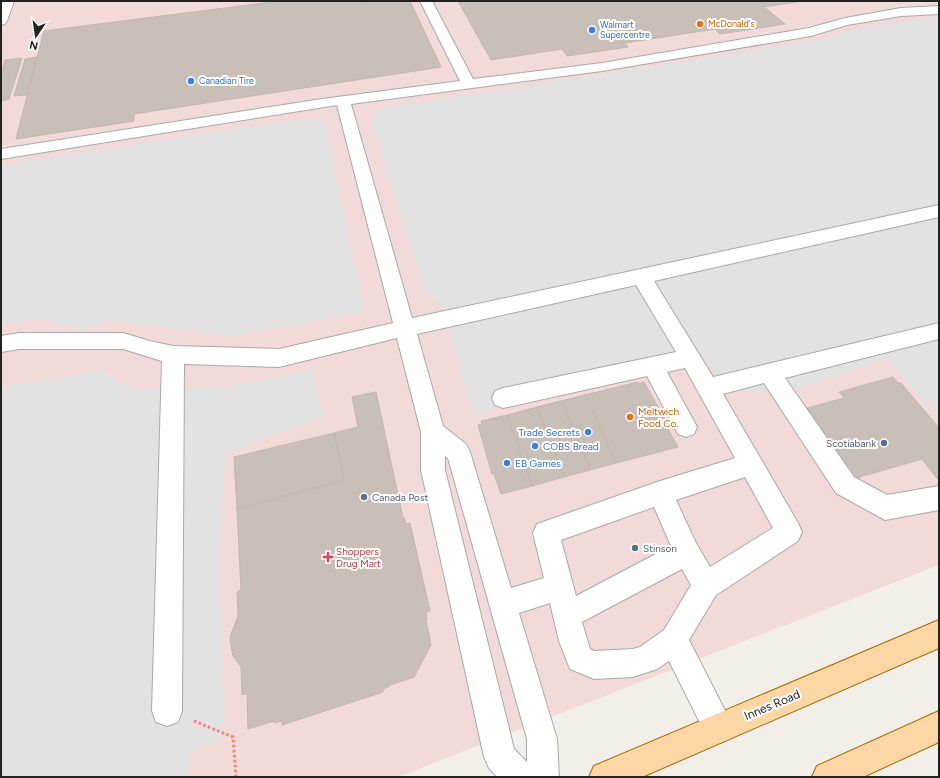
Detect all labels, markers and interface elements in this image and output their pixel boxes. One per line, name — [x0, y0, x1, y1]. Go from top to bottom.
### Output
north arrow — [16, 16, 56, 56]
place label: McDonald's — [708, 18, 755, 29]
place label: Walmart Supercentre — [600, 19, 650, 40]
marker: McDonald's — [695, 19, 705, 29]
marker: Walmart Supercentre — [587, 25, 597, 35]
text: N — [28, 38, 39, 53]
place label: Canadian Tire — [199, 75, 254, 86]
marker: Canadian Tire — [186, 76, 196, 86]
place label: Meltwich Food Co. — [638, 405, 679, 430]
marker: Meltwich Food Co. — [625, 412, 635, 422]
place label: Trade Secrets — [518, 426, 580, 439]
marker: Trade Secrets — [583, 427, 593, 437]
place label: Scotiabank — [826, 437, 876, 450]
marker: Scotiabank — [879, 438, 889, 448]
place label: COBS Bread — [543, 440, 599, 453]
marker: COBS Bread — [530, 441, 540, 451]
place label: EB Games — [515, 457, 561, 470]
marker: EB Games — [502, 458, 512, 468]
place label: Canada Post — [372, 491, 429, 504]
marker: Canada Post — [359, 492, 369, 502]
place label: Stinson — [643, 542, 677, 555]
marker: Stinson — [630, 543, 640, 553]
place label: Shoppers Drug Mart — [336, 545, 381, 570]
marker: Shoppers Drug Mart — [323, 552, 333, 562]
street label: Innes Road — [742, 687, 802, 723]

